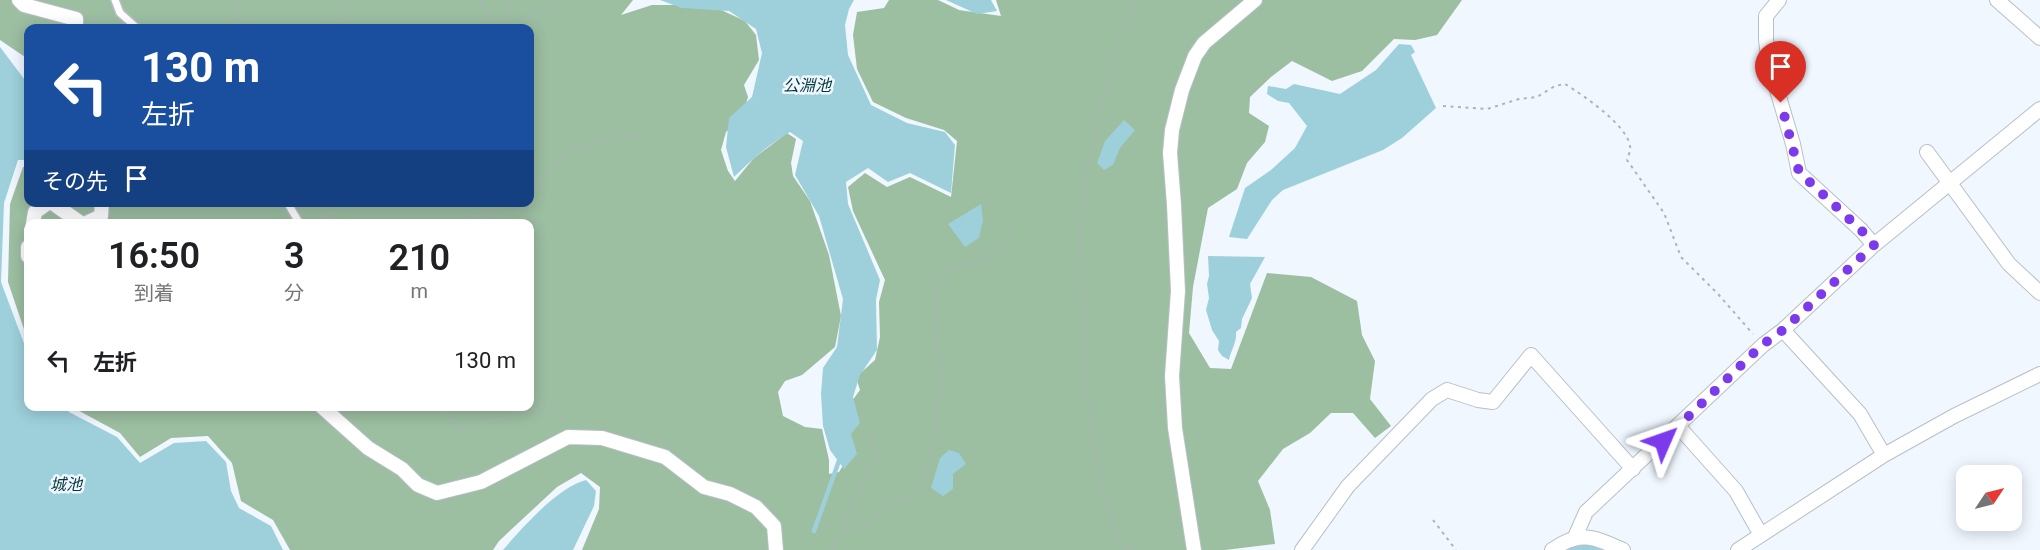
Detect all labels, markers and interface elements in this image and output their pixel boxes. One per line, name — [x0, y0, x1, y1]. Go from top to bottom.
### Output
pin — [1755, 41, 1806, 103]
text: 130 m — [141, 43, 260, 92]
icon: left — [42, 48, 120, 126]
icon: arrive — [1764, 50, 1797, 83]
water label: 公淵池 — [783, 76, 833, 95]
text: 左折 — [141, 99, 195, 131]
icon: arrive — [120, 162, 153, 195]
text: その先 — [42, 169, 108, 194]
text: 16:50 — [108, 235, 200, 277]
text: 3 — [284, 235, 304, 277]
text: 210 — [388, 237, 450, 279]
text: m — [410, 279, 428, 303]
text: 到着 — [134, 281, 174, 305]
text: 分 — [284, 281, 304, 305]
icon: left — [42, 344, 75, 377]
text: 130 m — [454, 348, 516, 373]
text: 左折 — [93, 350, 137, 375]
position arrow — [1631, 409, 1695, 473]
north arrow — [1956, 465, 2022, 531]
map controls — [1956, 465, 2022, 531]
water label: 城池 — [50, 475, 84, 494]

